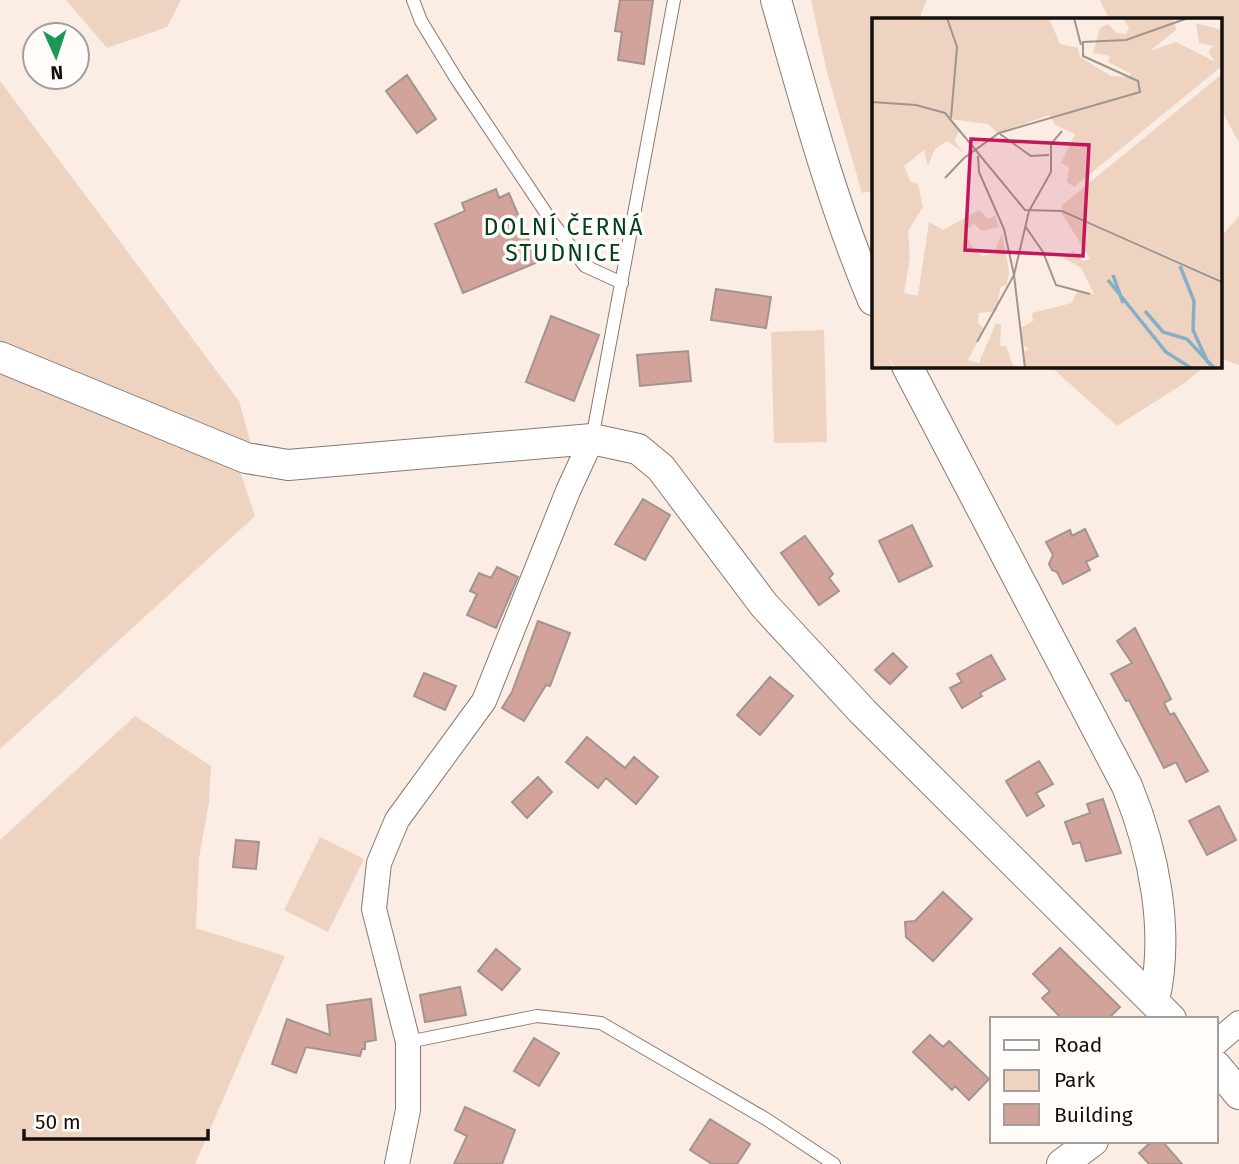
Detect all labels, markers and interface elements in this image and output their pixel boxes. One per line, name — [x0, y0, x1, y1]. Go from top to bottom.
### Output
inset map — [872, 18, 1222, 368]
north arrow — [21, 21, 91, 91]
text: N — [50, 61, 64, 84]
district label: DOLNÍ ČERNÁ STUDNICE — [484, 212, 644, 267]
legend — [990, 1017, 1218, 1143]
text: Road — [1054, 1032, 1102, 1058]
text: Park — [1054, 1067, 1096, 1093]
scale bar — [24, 1098, 208, 1142]
text: Building — [1054, 1102, 1133, 1128]
text: 50 m — [35, 1109, 81, 1135]

